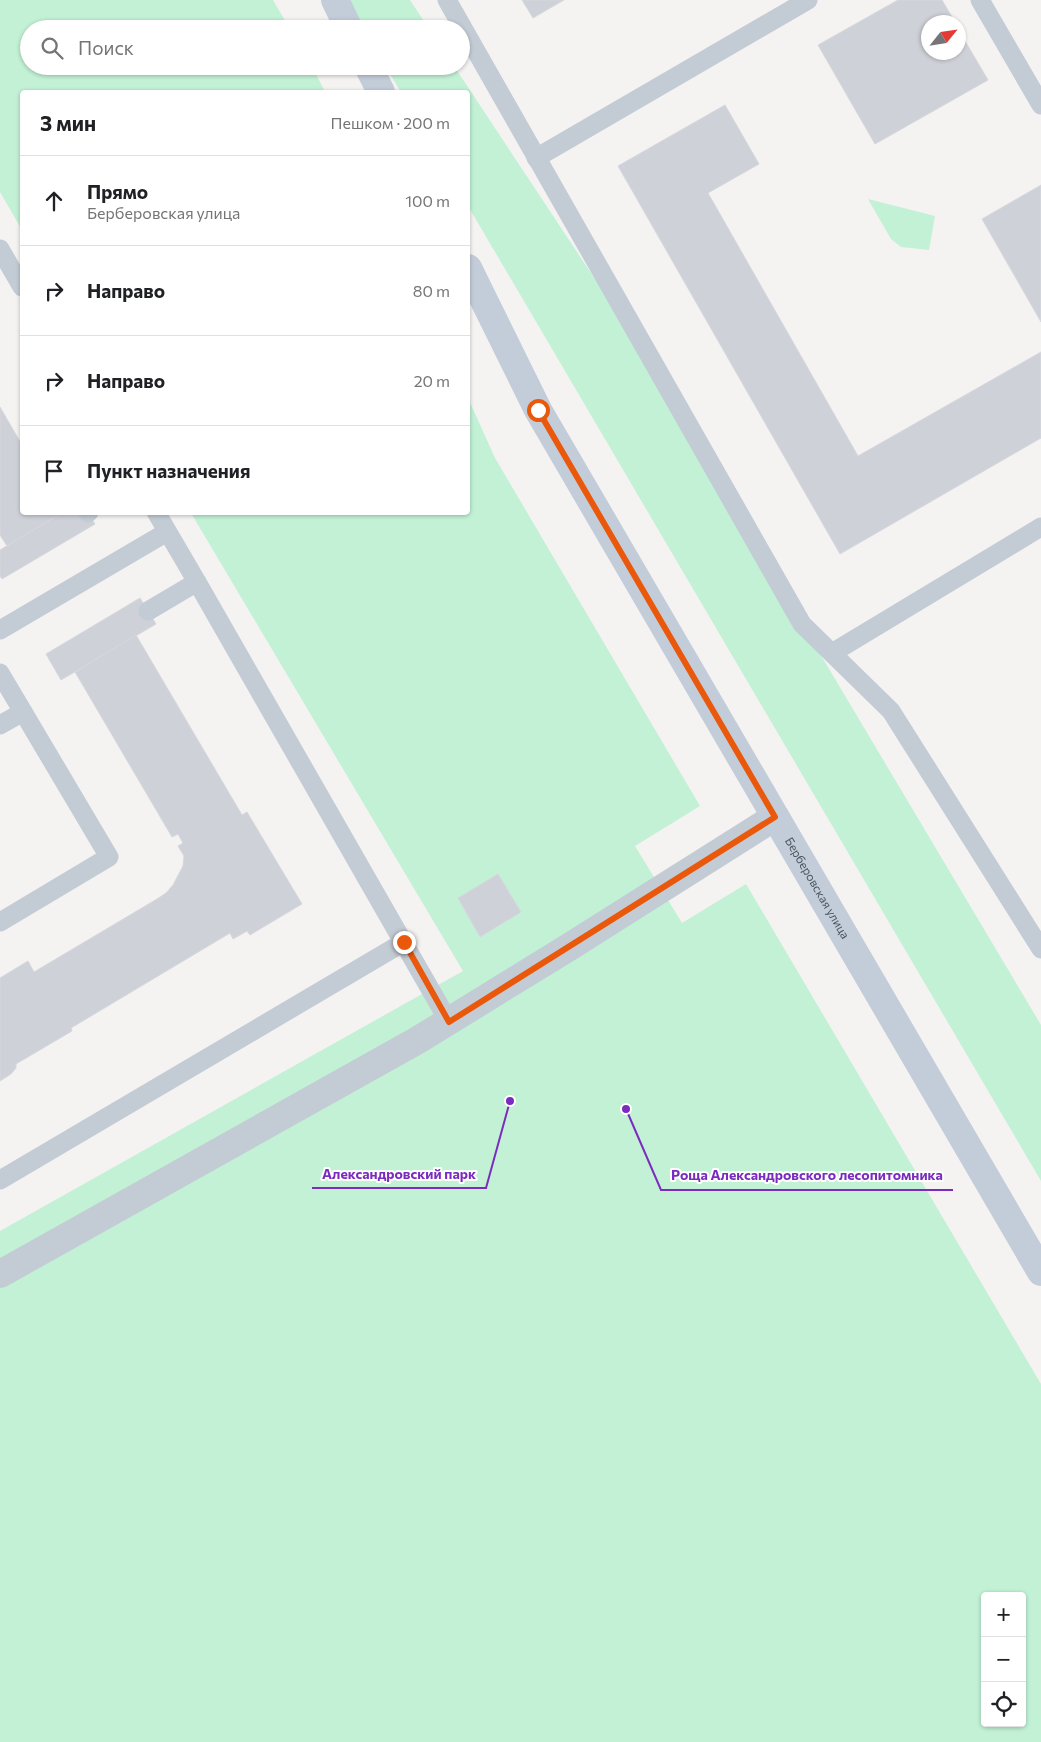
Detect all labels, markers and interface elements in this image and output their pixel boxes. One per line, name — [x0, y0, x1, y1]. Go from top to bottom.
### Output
north arrow — [921, 15, 966, 60]
search box — [20, 20, 470, 75]
icon: search — [38, 34, 66, 62]
text: Поиск — [78, 36, 134, 59]
text: 3 мин — [40, 110, 96, 135]
text: Пешком · 200 m — [331, 113, 450, 132]
text: Прямо — [87, 180, 148, 203]
icon: ahead — [40, 187, 68, 215]
text: 100 m — [405, 191, 450, 210]
text: Берберовская улица — [87, 203, 240, 222]
icon: right — [40, 277, 68, 305]
text: Направо — [87, 279, 165, 302]
text: 80 m — [413, 281, 450, 300]
icon: right — [40, 367, 68, 395]
text: Направо — [87, 369, 165, 392]
text: 20 m — [414, 371, 450, 390]
route start — [527, 399, 550, 422]
icon: arrive — [40, 457, 68, 485]
text: Пункт назначения — [87, 459, 250, 482]
street label: Берберовская улица — [783, 834, 853, 941]
route end — [393, 931, 416, 954]
callout: Александровский парк — [312, 1159, 486, 1188]
callout: Роща Александровского лесопитомника — [661, 1161, 953, 1190]
text: Александровский парк — [322, 1165, 476, 1182]
text: Роща Александровского лесопитомника — [671, 1166, 943, 1183]
map controls — [981, 1592, 1026, 1727]
button: + — [981, 1592, 1026, 1637]
button: − — [981, 1637, 1026, 1682]
button: locate — [981, 1682, 1026, 1727]

